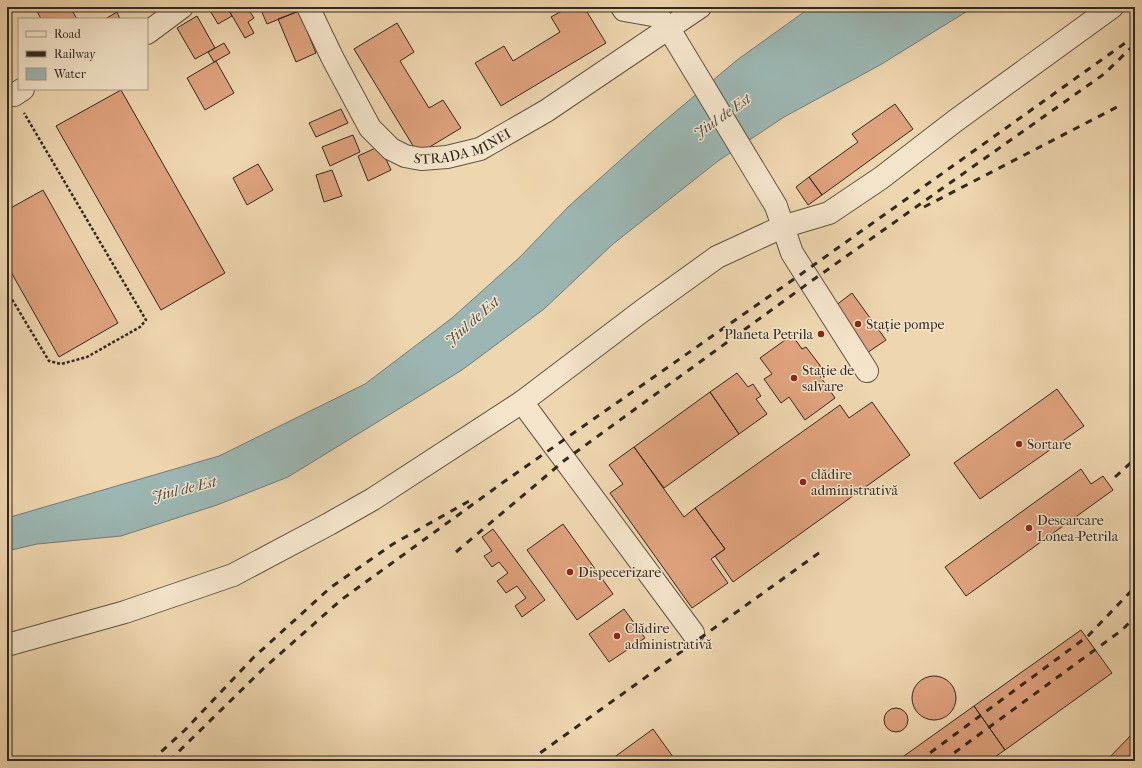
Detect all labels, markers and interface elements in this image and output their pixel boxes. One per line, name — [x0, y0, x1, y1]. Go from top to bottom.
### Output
legend — [18, 18, 148, 90]
text: Road — [54, 27, 81, 41]
text: Railway — [54, 47, 96, 61]
text: Water — [53, 67, 87, 81]
water label: Jiul de Est — [690, 89, 755, 142]
street label: STRADA MINEI — [412, 125, 514, 168]
water label: Jiul de Est — [441, 292, 504, 349]
place label: Stație pompe — [866, 316, 945, 333]
marker: Stație pompe — [853, 319, 863, 329]
place label: Planeta Petrila — [724, 326, 814, 343]
marker: Planeta Petrila — [816, 329, 826, 339]
place label: Stație de salvare — [802, 362, 854, 395]
marker: Stație de salvare — [789, 373, 799, 383]
place label: Sortare — [1027, 436, 1072, 453]
marker: Sortare — [1014, 439, 1024, 449]
place label: clădire administrativă — [811, 466, 899, 499]
water label: Jiul de Est — [150, 472, 220, 506]
marker: clădire administrativă — [798, 477, 808, 487]
place label: Descarcare Lonea-Petrila — [1037, 512, 1119, 545]
marker: Descarcare Lonea-Petrila — [1024, 523, 1034, 533]
place label: Dispecerizare — [578, 564, 661, 581]
marker: Dispecerizare — [565, 567, 575, 577]
place label: Clădire administrativă — [625, 620, 713, 653]
marker: Clădire administrativă — [612, 631, 622, 641]

